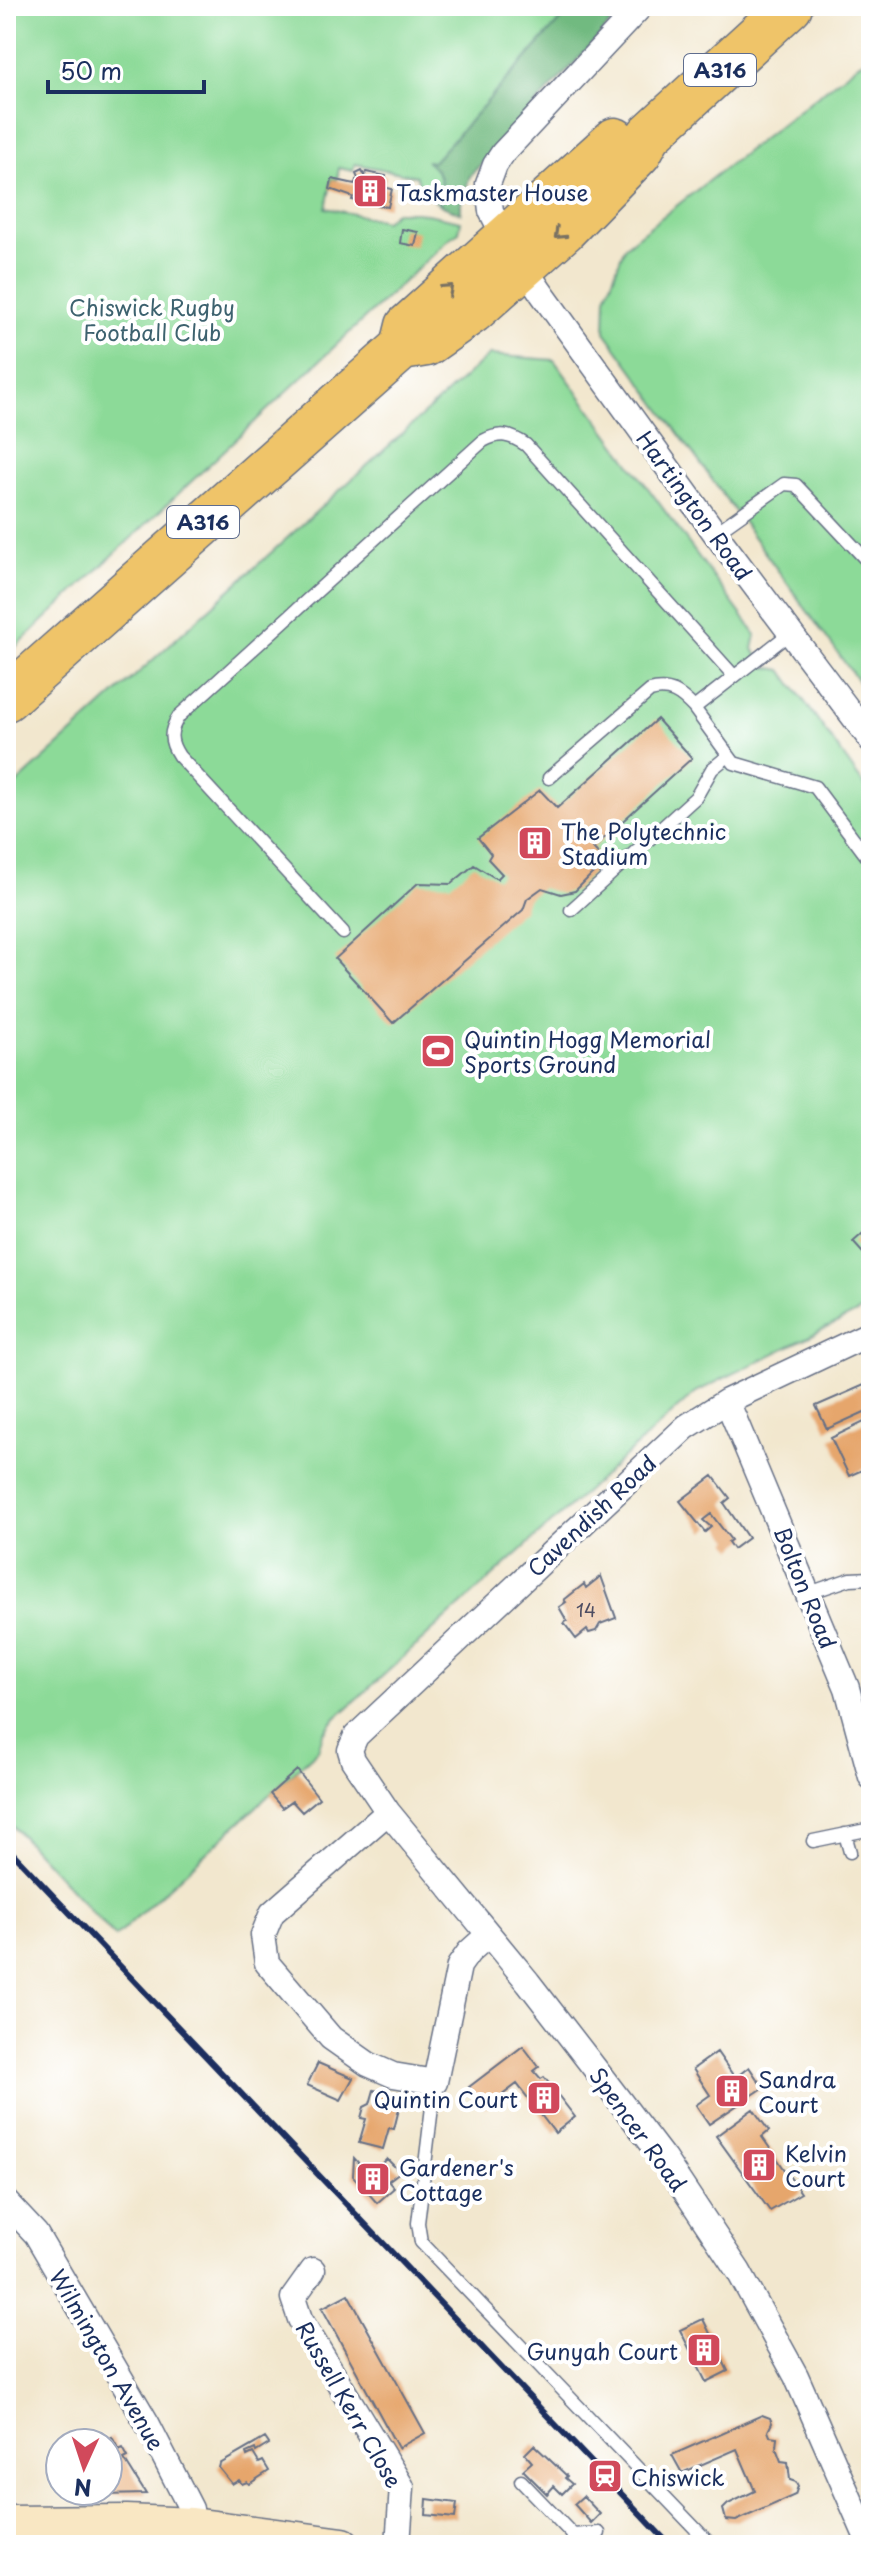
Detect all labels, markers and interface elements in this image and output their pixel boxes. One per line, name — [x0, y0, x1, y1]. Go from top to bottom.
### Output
scale bar — [48, 44, 204, 94]
text: 50 m — [60, 52, 122, 88]
road number: A316 — [684, 54, 756, 86]
building icon: Taskmaster House — [351, 172, 389, 210]
place label: Taskmaster House — [396, 175, 588, 208]
one-way arrow — [554, 224, 569, 238]
one-way arrow — [439, 285, 454, 299]
park label: Chiswick Rugby Football Club — [69, 290, 235, 348]
street label: Hartington Road — [629, 423, 761, 587]
road number: A316 — [167, 506, 239, 538]
place label: The Polytechnic Stadium — [561, 814, 726, 872]
building icon: The Polytechnic Stadium — [516, 824, 554, 862]
place label: Quintin Hogg Memorial Sports Ground — [464, 1022, 711, 1080]
sports icon: Quintin Hogg Memorial Sports Ground — [419, 1032, 457, 1070]
street label: Cavendish Road — [519, 1446, 663, 1584]
street label: Bolton Road — [766, 1521, 846, 1653]
house number: 14 — [576, 1596, 596, 1623]
street label: Spencer Road — [583, 2060, 695, 2198]
place label: Sandra Court — [758, 2062, 836, 2120]
building icon: Sandra Court — [713, 2072, 751, 2110]
building icon: Quintin Court — [525, 2079, 563, 2117]
place label: Quintin Court — [373, 2082, 518, 2115]
place label: Kelvin Court — [785, 2136, 847, 2194]
building icon: Kelvin Court — [740, 2146, 778, 2184]
place label: Gardener's Cottage — [399, 2150, 514, 2208]
building icon: Gardener's Cottage — [354, 2160, 392, 2198]
street label: Wilmington Avenue — [43, 2262, 173, 2456]
street label: Russell Kerr Close — [289, 2314, 411, 2494]
building icon: Gunyah Court — [685, 2331, 723, 2369]
place label: Gunyah Court — [527, 2334, 678, 2367]
north arrow — [44, 2427, 124, 2507]
station icon: Chiswick — [586, 2457, 624, 2495]
place label: Chiswick — [631, 2460, 725, 2493]
text: N — [73, 2472, 92, 2505]

